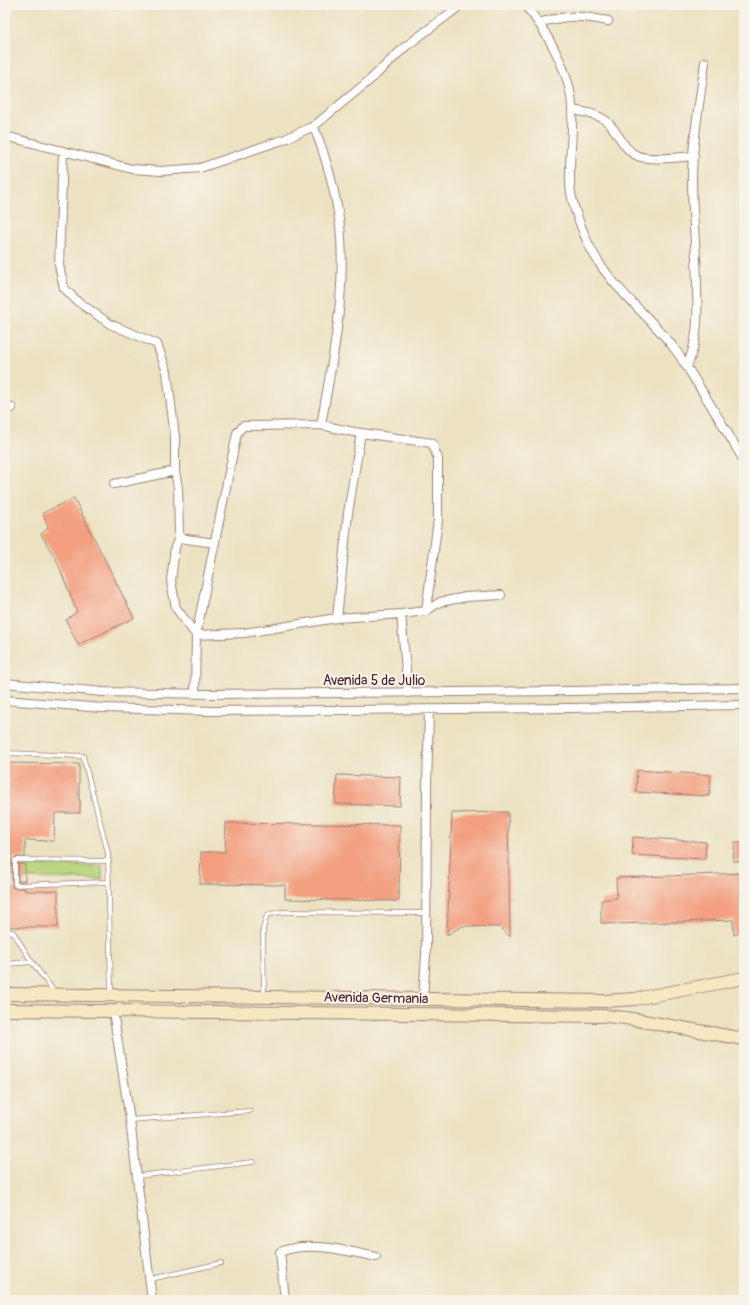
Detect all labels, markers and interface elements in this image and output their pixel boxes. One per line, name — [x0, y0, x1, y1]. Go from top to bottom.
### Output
street label: Avenida 5 de Julio — [323, 672, 426, 689]
street label: Avenida Germania — [324, 989, 428, 1007]

